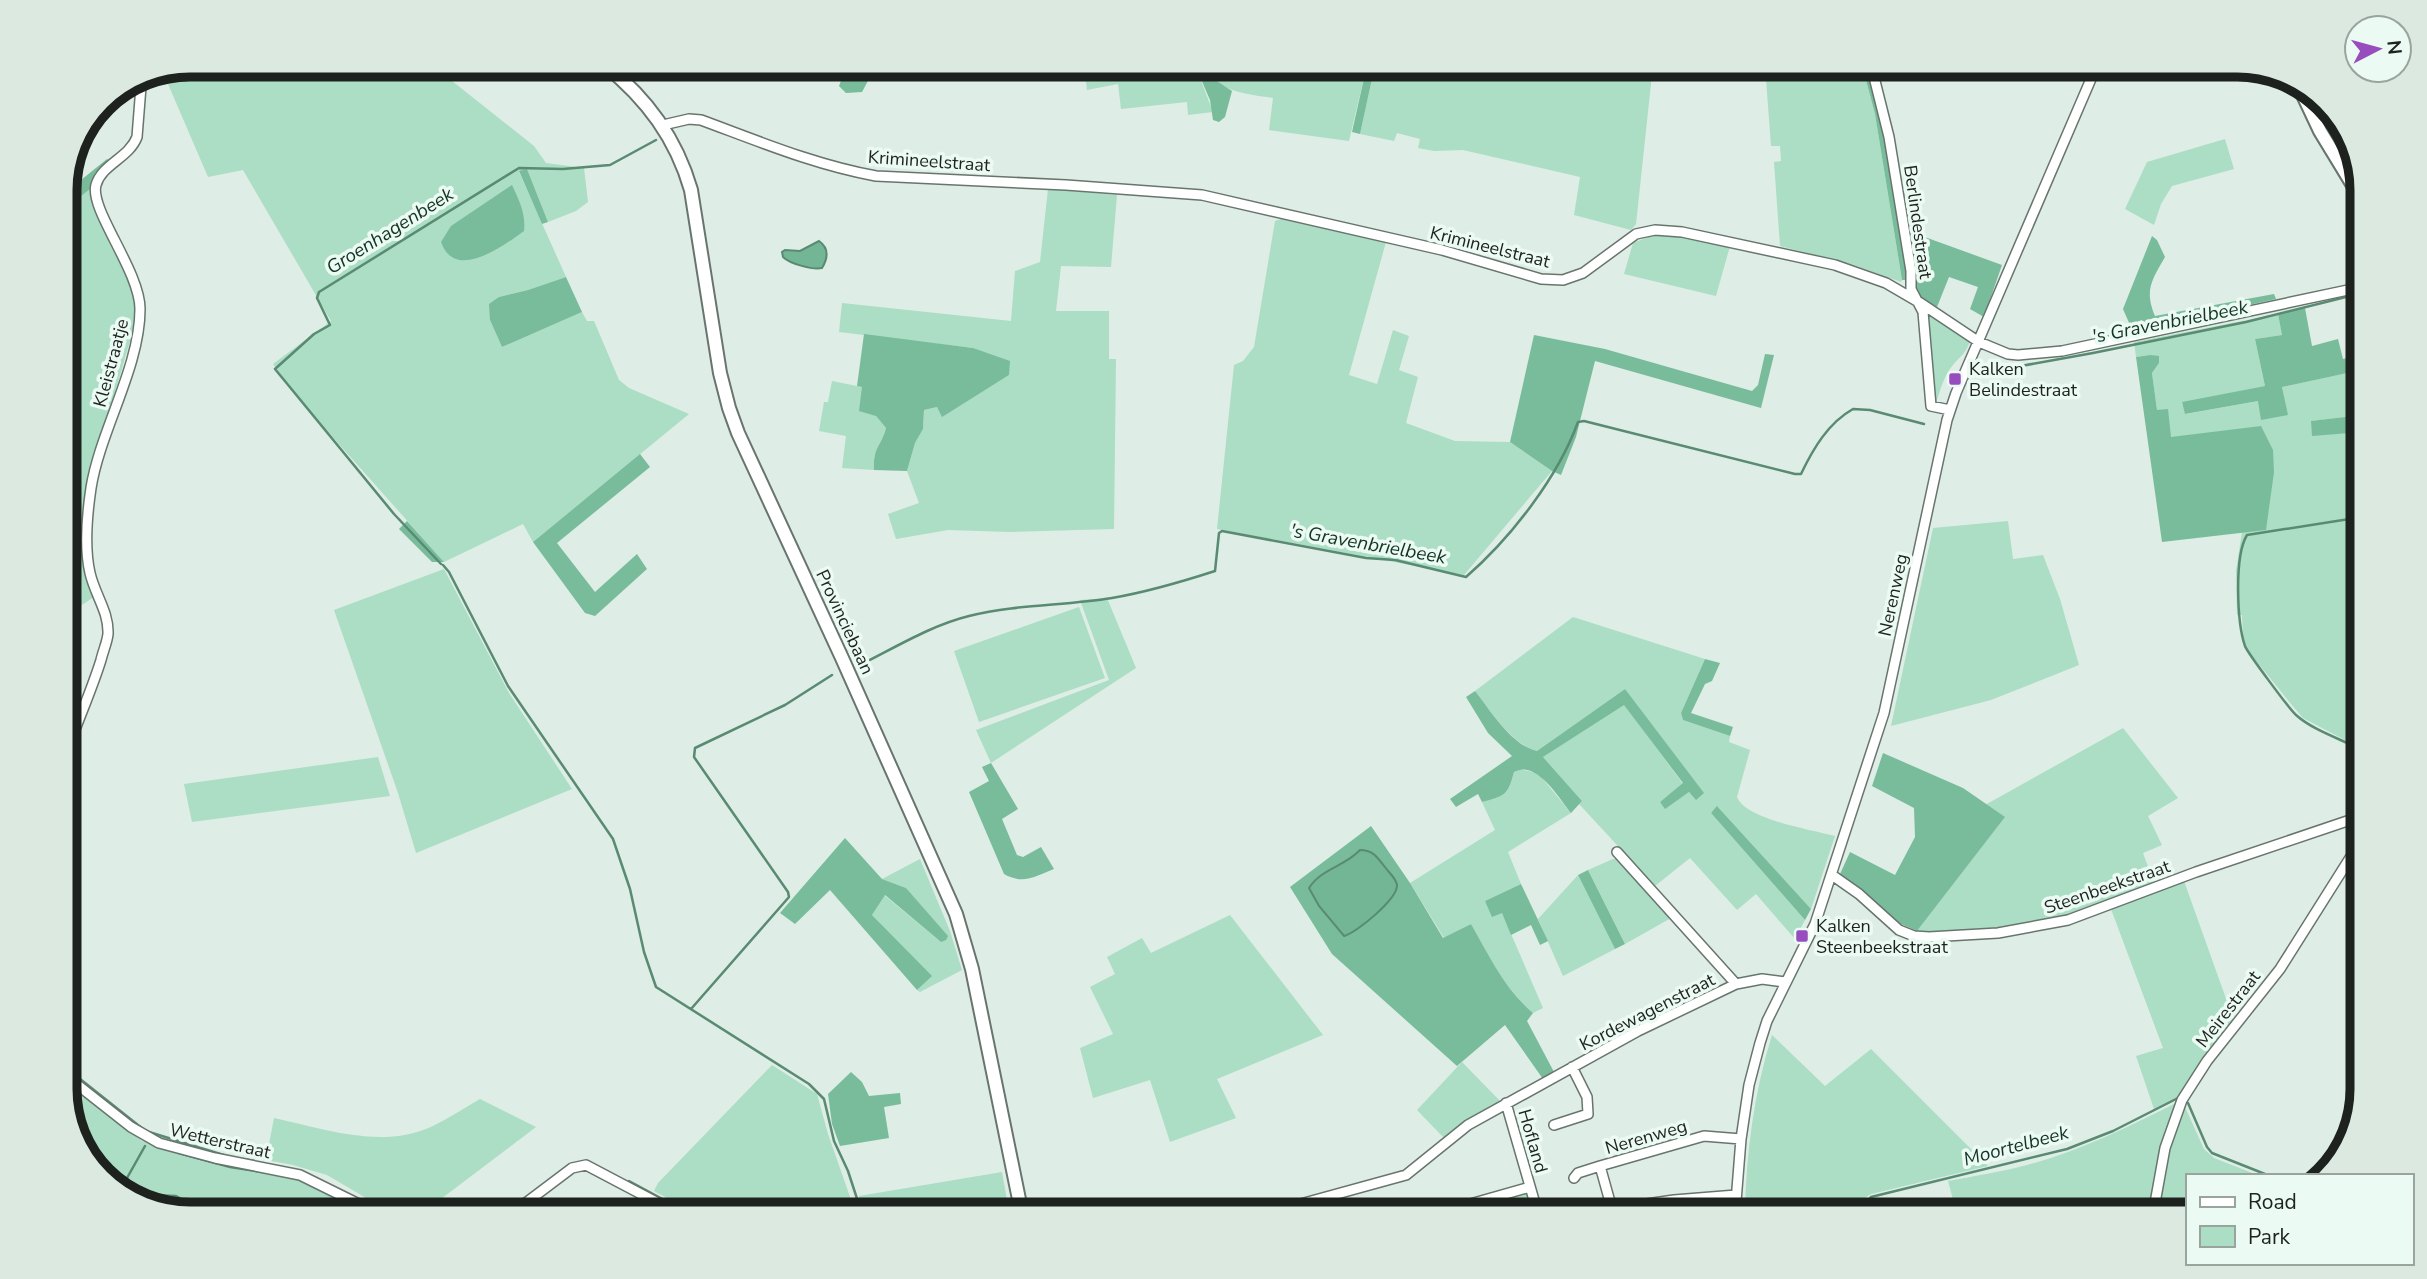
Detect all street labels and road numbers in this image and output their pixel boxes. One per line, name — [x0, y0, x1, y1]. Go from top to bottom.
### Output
street label: Krimineelstraat — [867, 145, 992, 177]
street label: Berlindestraat — [1898, 164, 1938, 281]
street label: Krimineelstraat — [1428, 221, 1553, 274]
street label: Kleistraatje — [88, 316, 134, 410]
street label: Nerenweg — [1873, 551, 1913, 639]
street label: Provinciebaan — [810, 566, 880, 678]
street label: Steenbeekstraat — [2041, 854, 2174, 920]
street label: Meirestraat — [2190, 965, 2266, 1053]
street label: Kordewagenstraat — [1575, 967, 1719, 1056]
street label: Hofland — [1512, 1106, 1554, 1176]
street label: Nerenweg — [1602, 1114, 1690, 1160]
street label: Wetterstraat — [167, 1118, 274, 1164]

